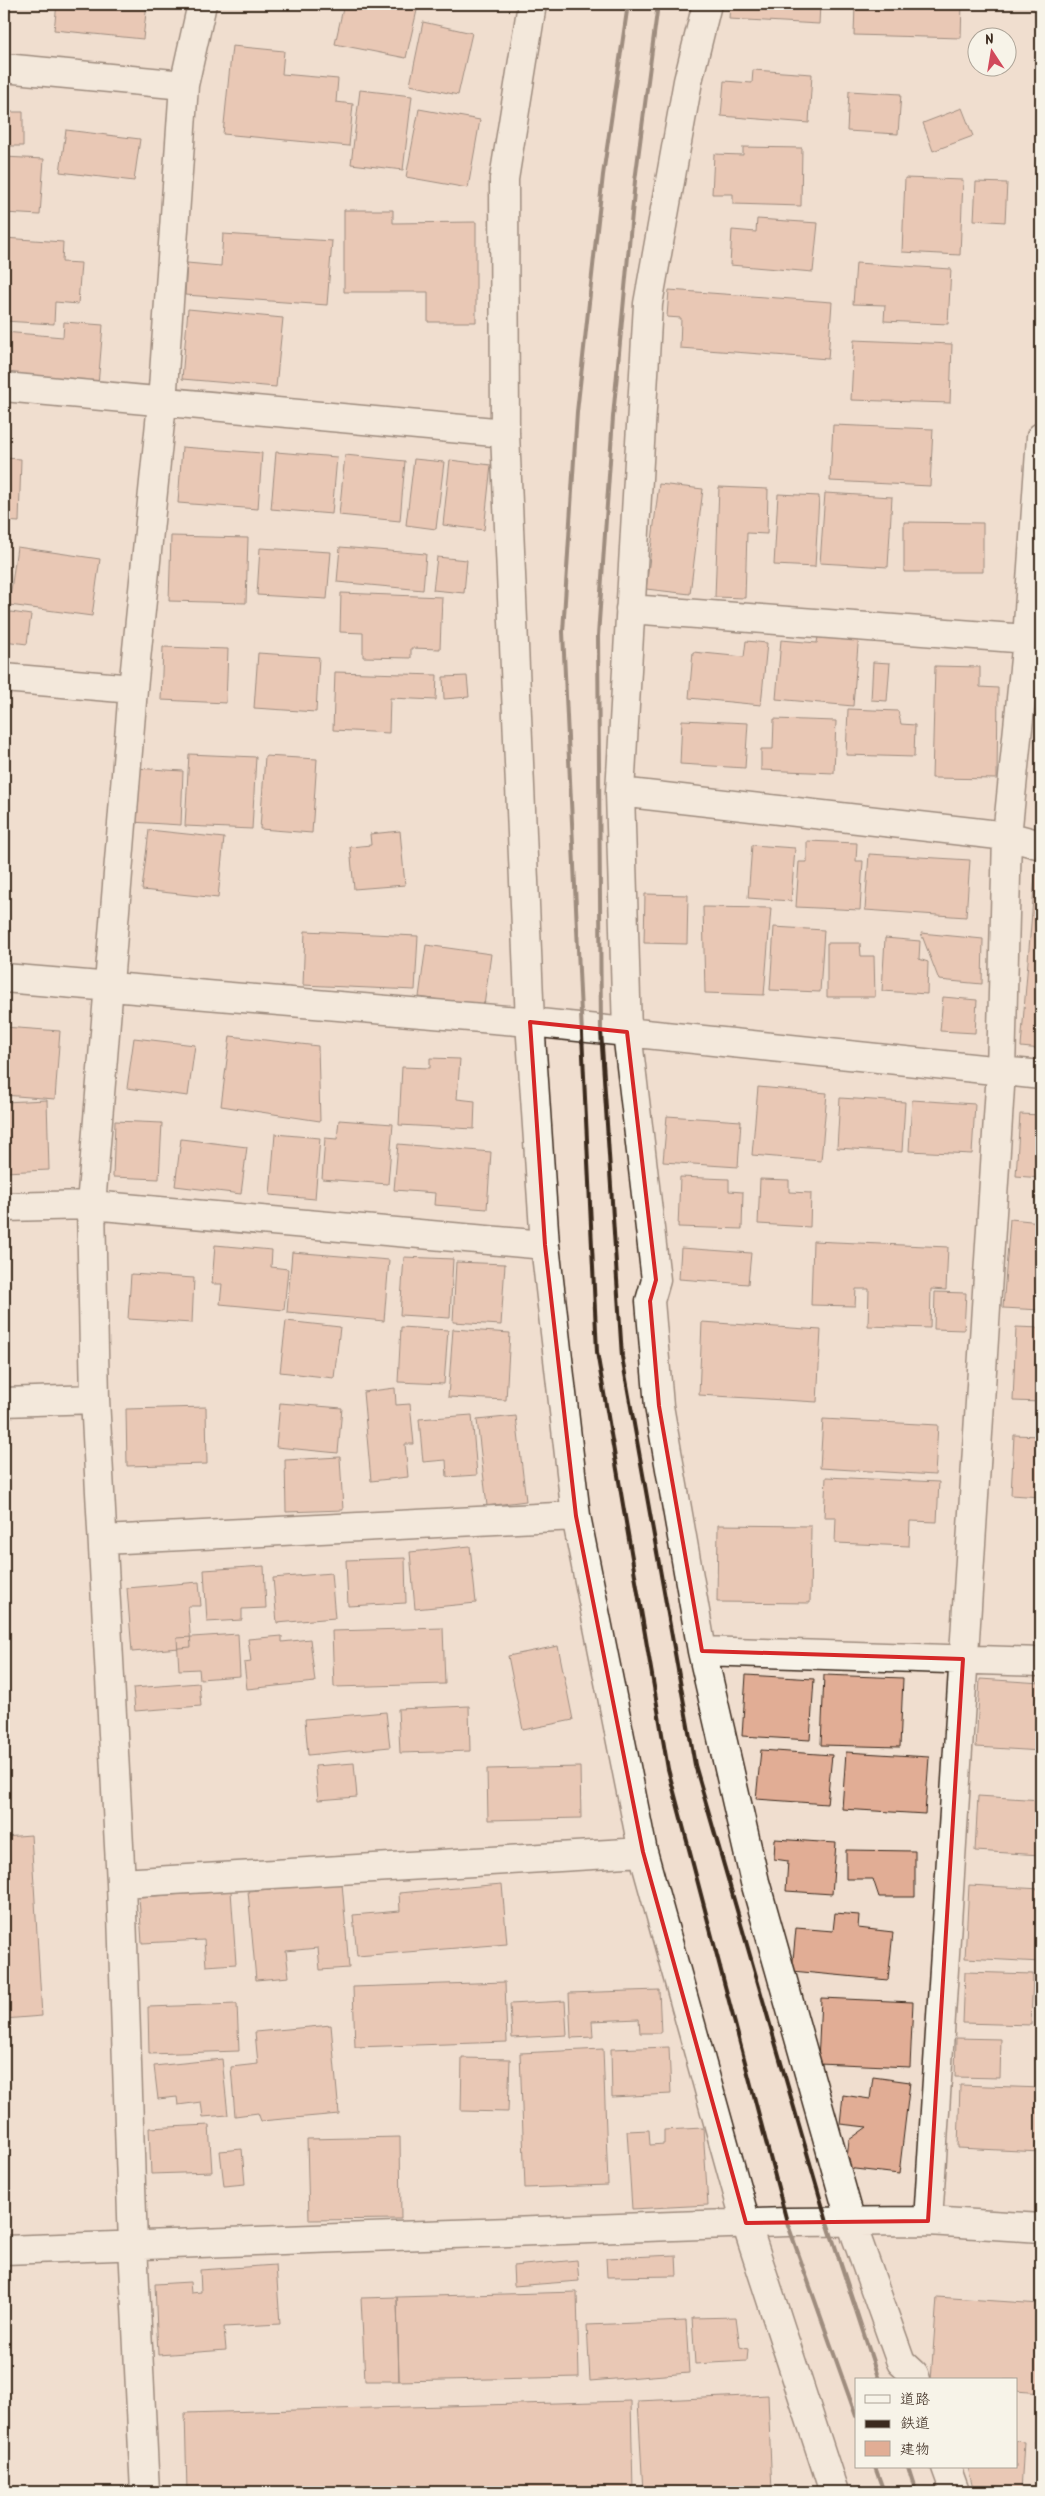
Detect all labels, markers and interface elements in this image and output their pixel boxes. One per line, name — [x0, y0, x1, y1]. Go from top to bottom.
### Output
north arrow — [968, 28, 1018, 78]
text: N — [983, 29, 996, 52]
legend — [855, 2378, 1018, 2468]
text: 道路 — [900, 2388, 930, 2412]
text: 鉄道 — [900, 2412, 930, 2436]
text: 建物 — [900, 2438, 930, 2462]

